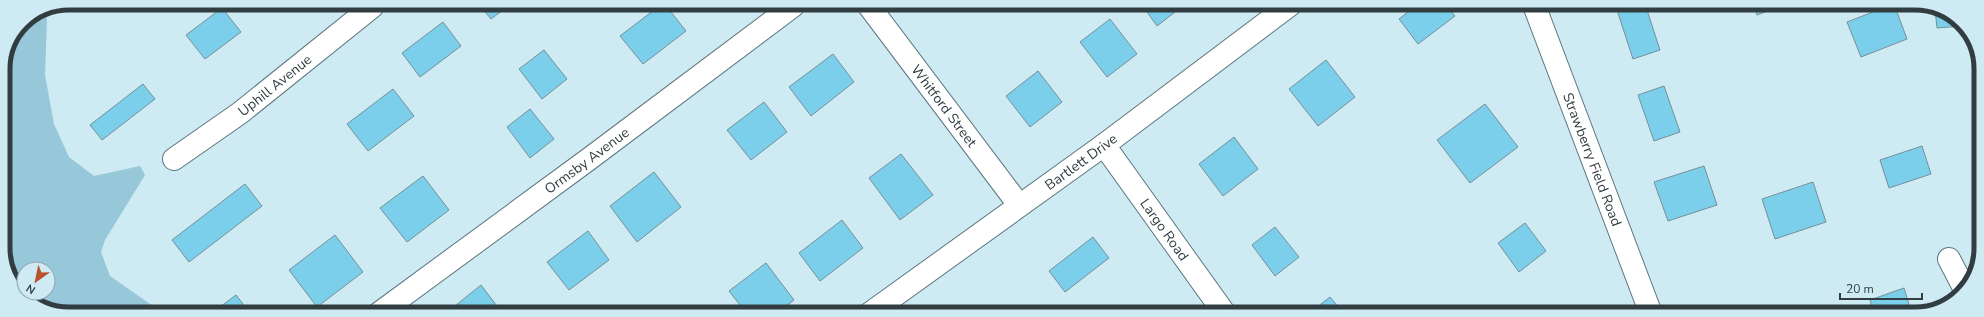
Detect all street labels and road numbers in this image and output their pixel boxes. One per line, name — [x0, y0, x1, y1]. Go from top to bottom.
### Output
street label: Uphill Avenue — [234, 50, 315, 120]
street label: Whitford Street — [907, 61, 982, 151]
street label: Strawberry Field Road — [1559, 90, 1626, 229]
street label: Ormsby Avenue — [540, 123, 633, 198]
street label: Bartlett Drive — [1041, 129, 1121, 194]
street label: Largo Road — [1136, 195, 1193, 264]

